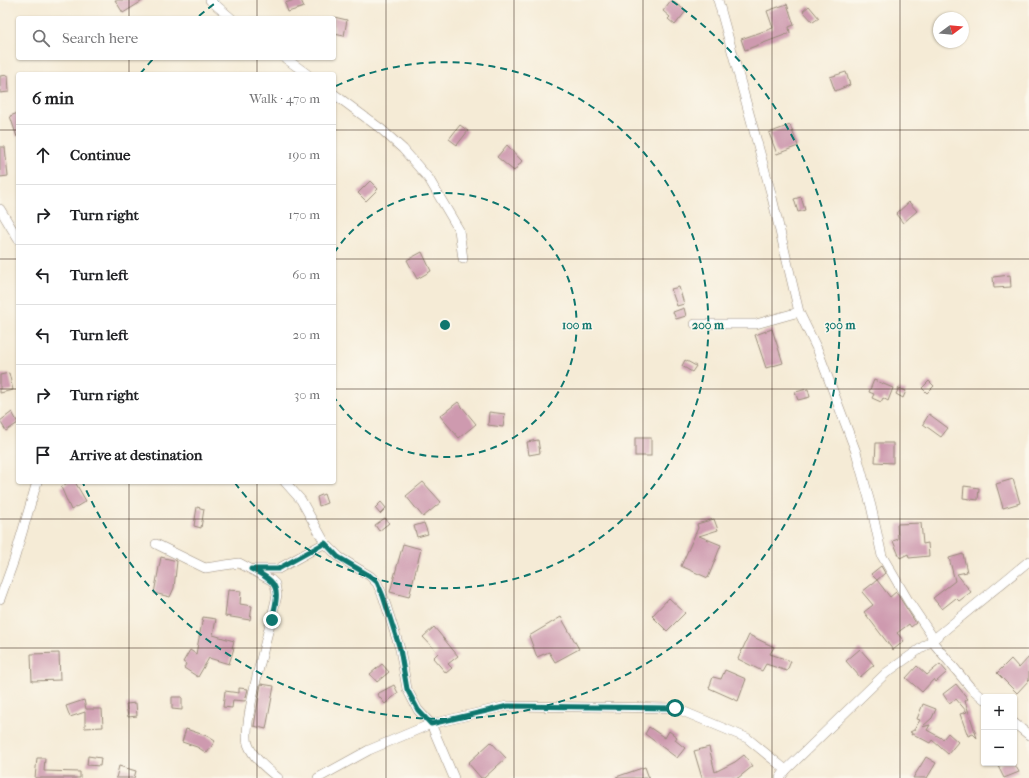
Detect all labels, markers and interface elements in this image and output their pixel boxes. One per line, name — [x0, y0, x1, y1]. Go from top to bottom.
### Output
north arrow — [933, 12, 969, 48]
search box — [16, 16, 336, 60]
icon: search — [30, 27, 52, 49]
text: Search here — [62, 29, 138, 47]
text: 6 min — [32, 88, 74, 108]
text: Walk · 470 m — [249, 91, 320, 106]
icon: ahead — [32, 144, 54, 166]
text: Continue — [70, 146, 130, 164]
text: 190 m — [288, 147, 320, 162]
icon: right — [32, 204, 54, 226]
text: Turn right — [70, 206, 139, 224]
text: 170 m — [288, 207, 320, 222]
icon: left — [32, 264, 54, 286]
text: Turn left — [70, 266, 128, 284]
text: 60 m — [292, 267, 320, 282]
centre of rings — [438, 318, 452, 332]
text: 100 m — [562, 318, 593, 332]
text: 200 m — [692, 318, 725, 332]
text: 300 m — [825, 318, 856, 333]
icon: left — [32, 324, 54, 346]
text: Turn left — [70, 326, 128, 344]
text: 20 m — [293, 327, 320, 342]
icon: right — [32, 384, 54, 406]
text: Turn right — [70, 386, 139, 404]
text: 30 m — [294, 387, 320, 402]
icon: arrive — [32, 444, 54, 466]
text: Arrive at destination — [70, 446, 202, 464]
route end — [263, 611, 281, 629]
map controls — [981, 694, 1017, 766]
button: + — [981, 694, 1017, 730]
route start — [666, 699, 684, 717]
button: − — [981, 730, 1017, 766]

